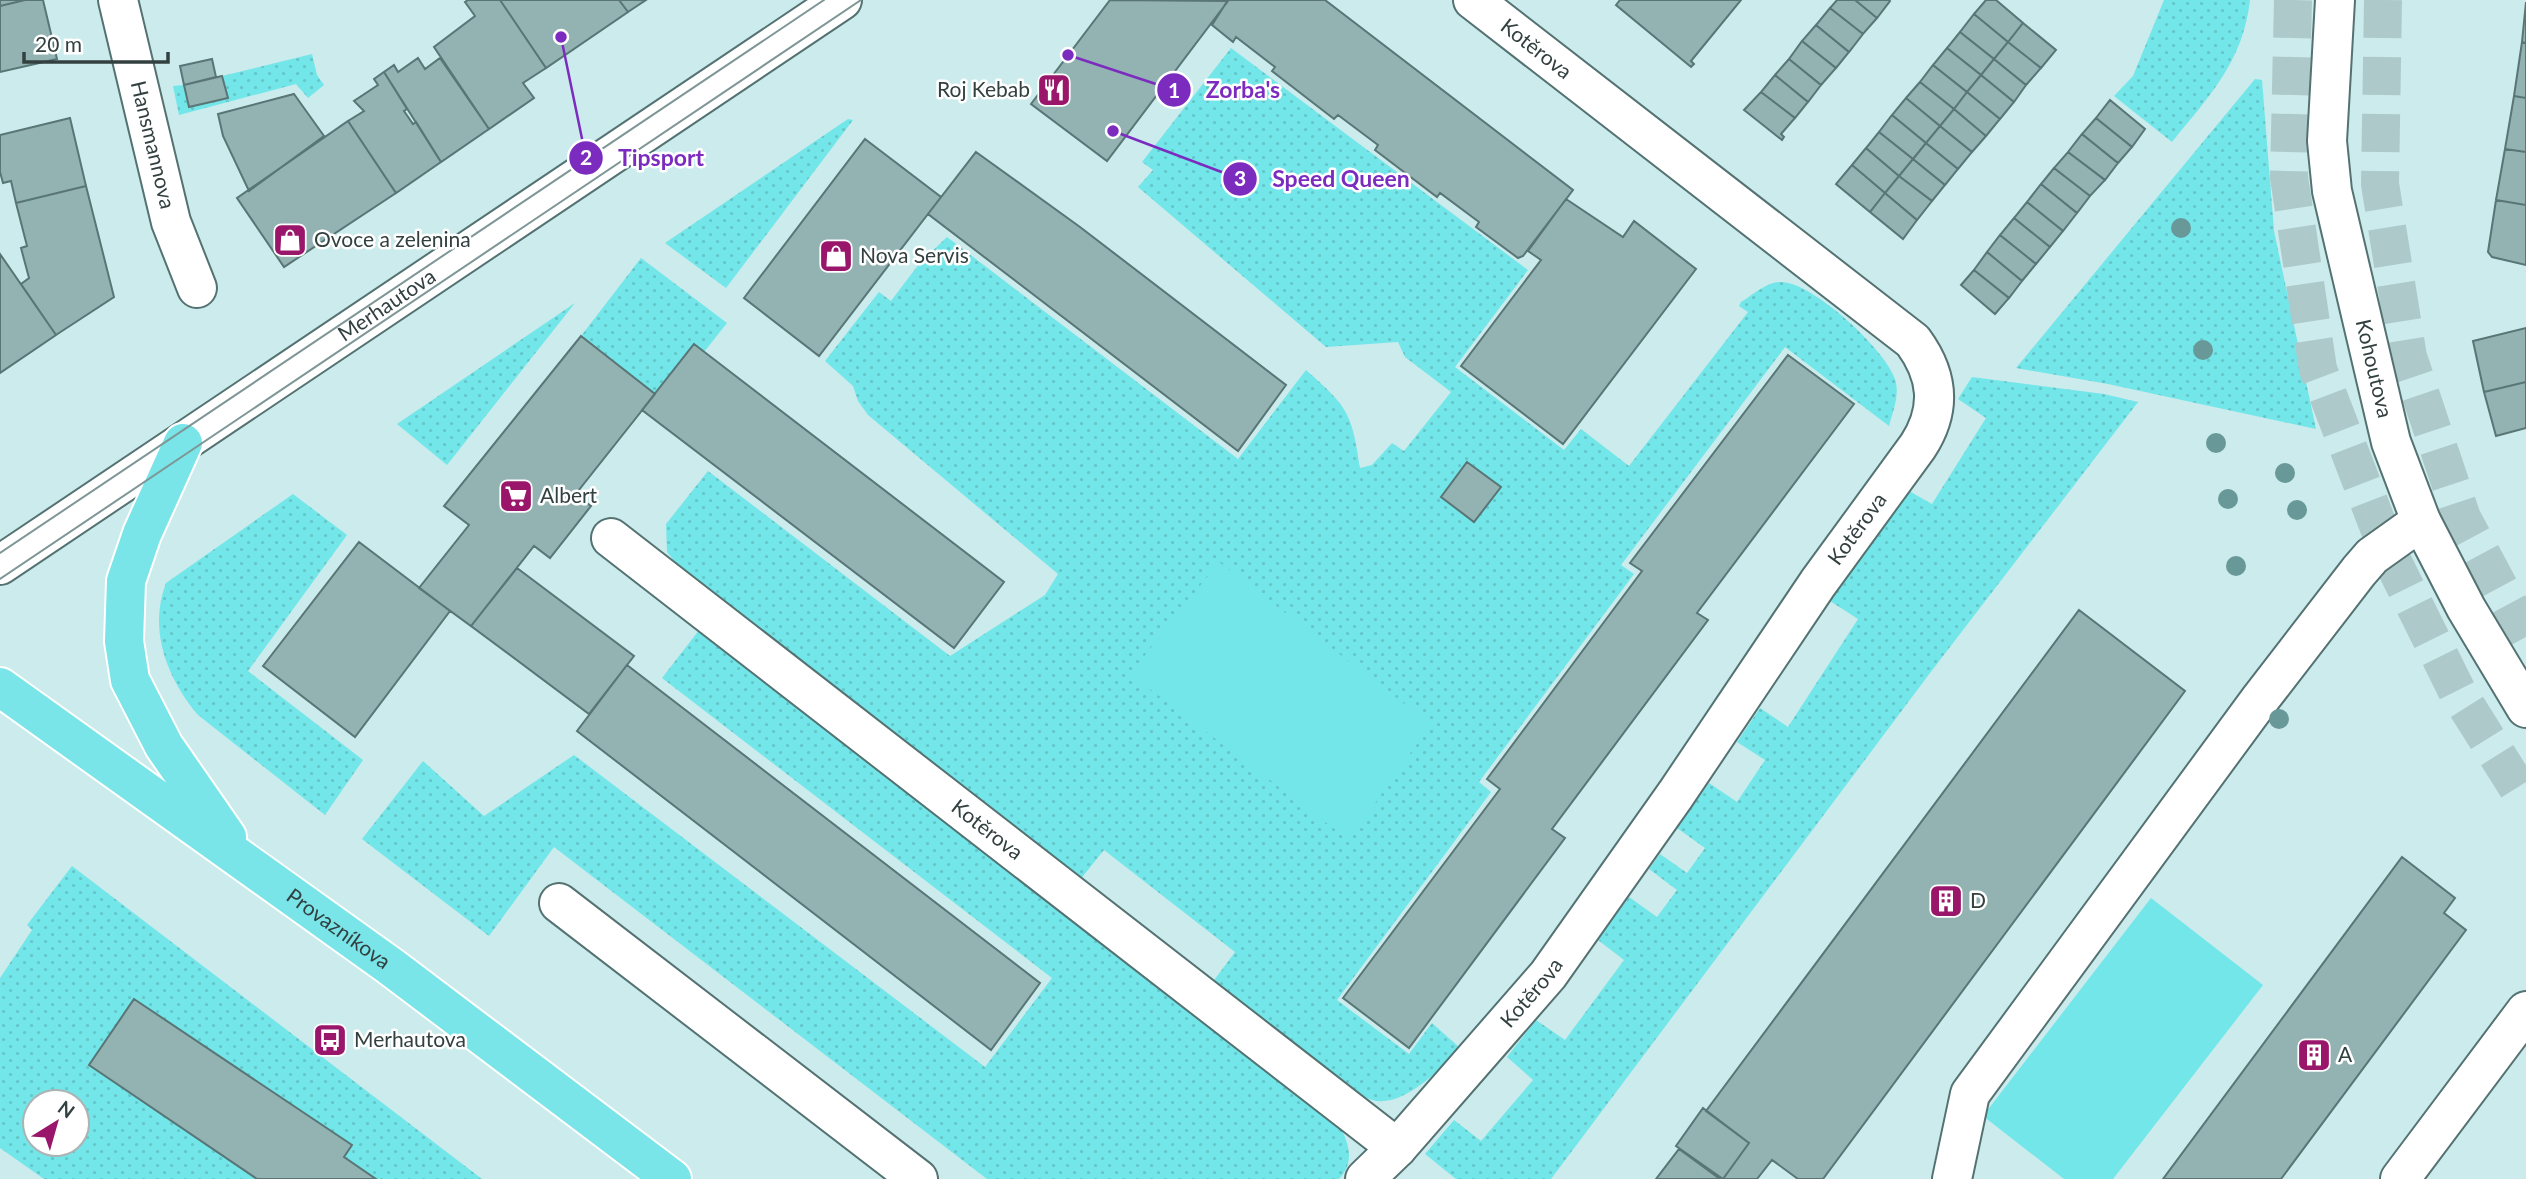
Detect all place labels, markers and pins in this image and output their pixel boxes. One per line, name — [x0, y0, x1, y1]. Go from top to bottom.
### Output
callout: Zorba's — [1157, 68, 1294, 112]
restaurant icon: Roj Kebab — [1035, 71, 1073, 109]
place label: Roj Kebab — [937, 76, 1030, 101]
callout: Tipsport — [569, 136, 718, 180]
callout: Speed Queen — [1223, 157, 1423, 201]
shop icon: Ovoce a zelenina — [271, 221, 309, 259]
place label: Ovoce a zelenina — [314, 226, 471, 251]
shop icon: Nova Servis — [817, 237, 855, 275]
place label: Nova Servis — [860, 242, 969, 267]
supermarket icon: Albert — [497, 477, 535, 515]
place label: Albert — [540, 482, 598, 507]
building icon: D — [1927, 882, 1965, 920]
place label: D — [1970, 887, 1986, 912]
bus stop icon: Merhautova — [311, 1021, 349, 1059]
place label: Merhautova — [354, 1026, 466, 1051]
building icon: A — [2295, 1036, 2333, 1074]
place label: A — [2338, 1041, 2353, 1066]

